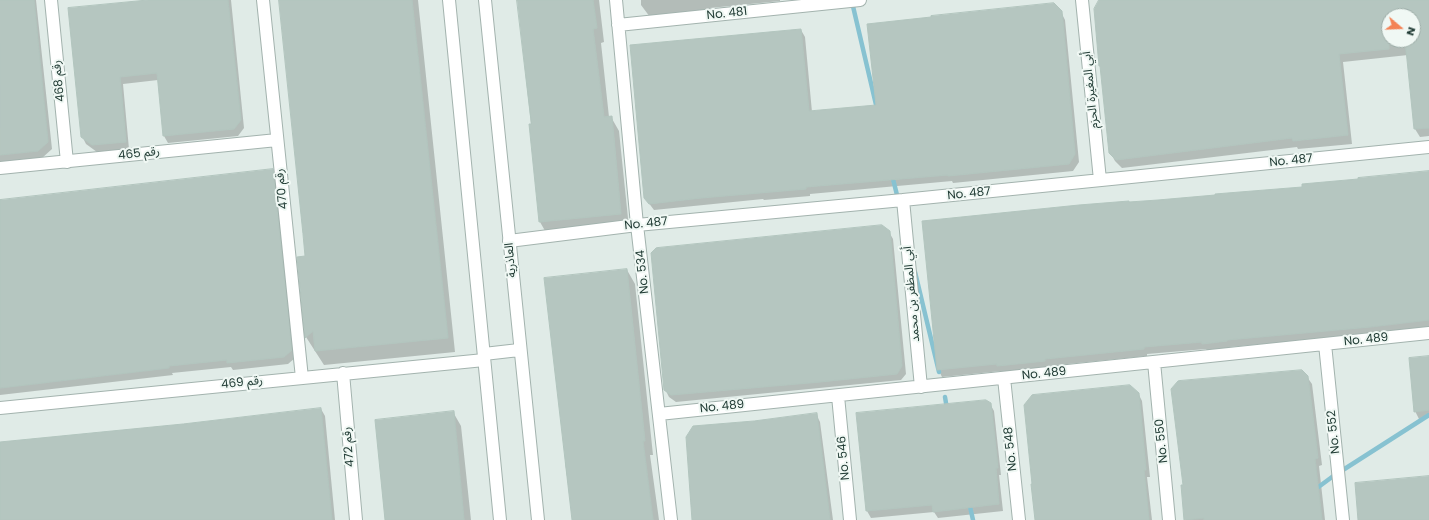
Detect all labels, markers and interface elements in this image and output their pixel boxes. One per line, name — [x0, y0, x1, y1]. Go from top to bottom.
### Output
street label: No. 481 — [706, 5, 748, 23]
north arrow — [1381, 8, 1421, 48]
text: N — [1402, 25, 1420, 38]
street label: أبي المغيرة الحزم — [1080, 51, 1102, 129]
street label: رقم 468 — [50, 59, 68, 103]
street label: رقم 465 — [117, 145, 161, 163]
street label: No. 487 — [1269, 152, 1313, 170]
street label: رقم 470 — [273, 168, 291, 210]
street label: No. 487 — [947, 185, 991, 203]
street label: No. 487 — [624, 215, 668, 233]
street label: العاذرية — [502, 242, 520, 278]
street label: أبي المظفر بن محمد — [901, 246, 923, 342]
street label: No. 534 — [634, 249, 652, 295]
street label: No. 489 — [1343, 331, 1389, 349]
street label: No. 489 — [1021, 365, 1067, 383]
street label: رقم 469 — [220, 374, 264, 392]
street label: No. 489 — [699, 398, 745, 416]
street label: No. 552 — [1325, 409, 1343, 455]
street label: No. 550 — [1153, 418, 1171, 464]
street label: رقم 472 — [340, 426, 358, 468]
street label: No. 548 — [1002, 426, 1020, 472]
street label: No. 546 — [835, 435, 853, 481]

